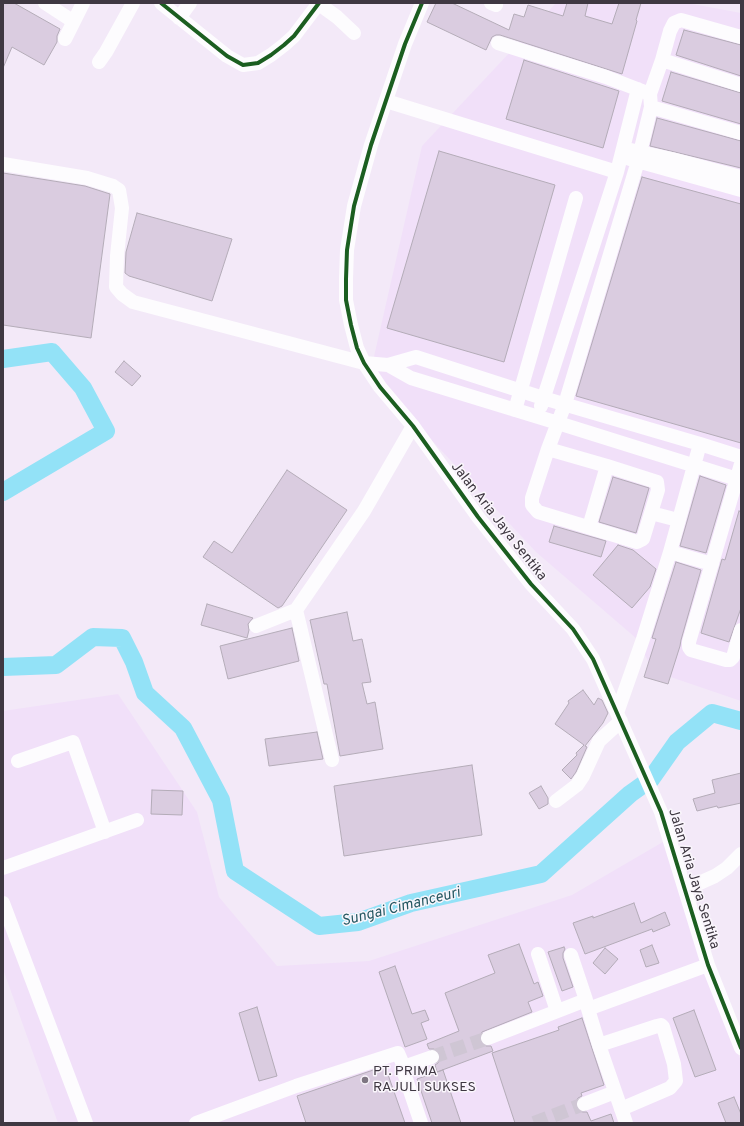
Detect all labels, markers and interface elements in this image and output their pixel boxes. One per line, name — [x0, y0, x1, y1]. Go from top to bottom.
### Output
street label: Jalan Aria Jaya Sentika — [447, 459, 549, 585]
street label: Jalan Aria Jaya Sentika — [664, 807, 722, 951]
water label: Sungai Cimanceuri — [340, 885, 462, 931]
place label: PT. PRIMA RAJULI SUKSES — [373, 1064, 476, 1096]
marker: PT. PRIMA RAJULI SUKSES — [360, 1075, 370, 1085]

